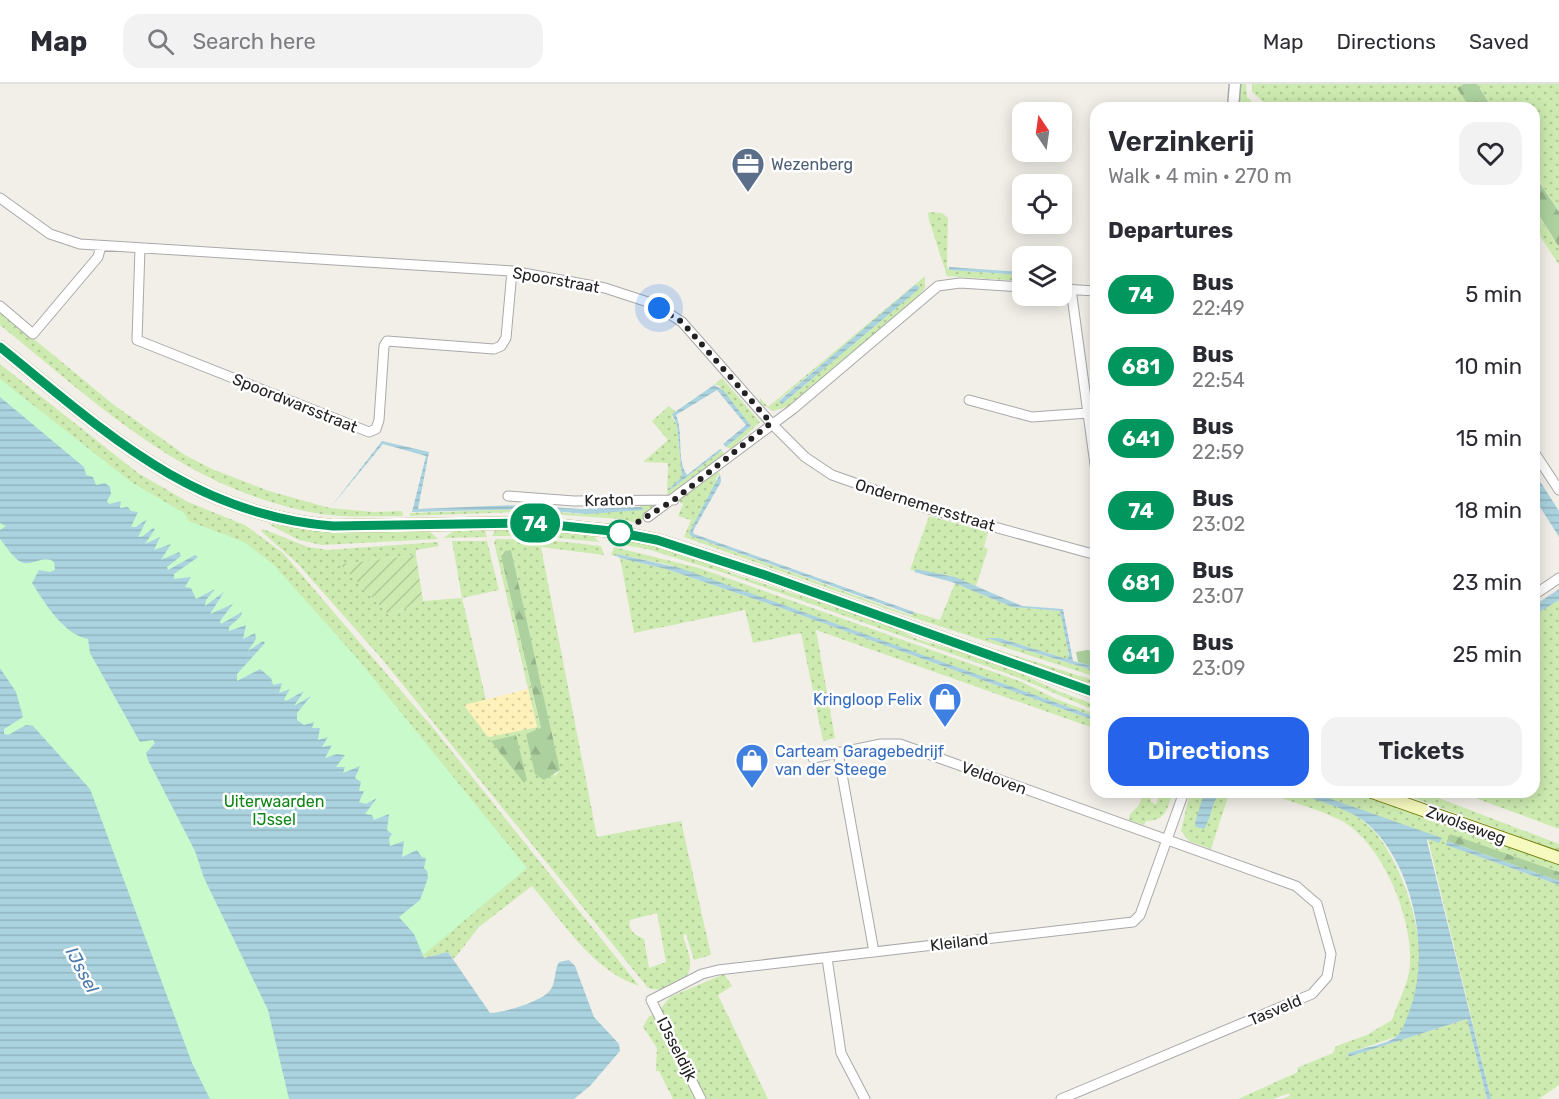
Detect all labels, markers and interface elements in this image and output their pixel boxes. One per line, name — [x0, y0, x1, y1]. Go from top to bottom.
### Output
search box — [123, 14, 543, 68]
text: Map — [30, 25, 87, 58]
icon: search — [144, 25, 177, 58]
text: Search here — [192, 28, 316, 55]
text: Map — [1263, 29, 1304, 54]
text: Directions — [1337, 29, 1436, 54]
text: Saved — [1469, 29, 1529, 54]
north arrow — [1012, 102, 1072, 162]
map controls — [1012, 102, 1072, 306]
button: heart — [1459, 122, 1522, 185]
text: Verzinkerij — [1108, 125, 1254, 158]
office icon: Wezenberg — [730, 146, 766, 193]
place label: Wezenberg — [771, 155, 853, 174]
text: Walk · 4 min · 270 m — [1108, 164, 1292, 188]
button: locate — [1012, 174, 1072, 234]
text: Departures — [1108, 217, 1233, 244]
button: layers — [1012, 246, 1072, 306]
street label: Spoorstraat — [511, 263, 601, 297]
text: Bus — [1192, 269, 1234, 296]
text: 5 min — [1465, 281, 1522, 308]
text: 74 — [1128, 282, 1154, 307]
your location — [644, 293, 674, 323]
text: 22:49 — [1192, 296, 1245, 320]
text: Bus — [1192, 341, 1234, 368]
text: 10 min — [1455, 353, 1522, 380]
text: 681 — [1122, 354, 1160, 379]
text: 22:54 — [1192, 368, 1245, 392]
street label: Spoordwarsstraat — [230, 369, 360, 437]
text: Bus — [1192, 413, 1234, 440]
text: 15 min — [1456, 425, 1522, 452]
text: 641 — [1122, 426, 1160, 451]
text: 22:59 — [1192, 440, 1244, 464]
street label: Ondernemersstraat — [853, 475, 997, 535]
text: Bus — [1192, 485, 1234, 512]
street label: Kraton — [584, 490, 634, 510]
text: 18 min — [1455, 497, 1522, 524]
text: 74 — [1128, 498, 1154, 523]
line badge: 74 — [508, 504, 562, 542]
text: 74 — [522, 511, 548, 536]
text: 23:02 — [1192, 512, 1245, 536]
unlabelled marker — [607, 520, 633, 546]
text: Bus — [1192, 557, 1234, 584]
text: 23 min — [1452, 569, 1522, 596]
text: 681 — [1122, 570, 1160, 595]
text: 23:07 — [1192, 584, 1244, 608]
text: Bus — [1192, 629, 1234, 656]
text: 25 min — [1452, 641, 1522, 668]
text: 641 — [1122, 642, 1160, 667]
text: 23:09 — [1192, 656, 1245, 680]
shop icon: Kringloop Felix — [927, 681, 963, 728]
place label: Kringloop Felix — [813, 690, 922, 709]
button: Directions — [1108, 717, 1309, 786]
button: Tickets — [1321, 717, 1522, 786]
shop icon: Carteam Garagebedrijf van der Steege — [734, 742, 770, 789]
place label: Carteam Garagebedrijf van der Steege — [775, 742, 945, 779]
street label: Veldoven — [959, 757, 1029, 799]
park label: Uiterwaarden IJssel — [224, 792, 324, 829]
street label: Zwolseweg — [1424, 802, 1508, 848]
street label: Kleiland — [929, 929, 989, 955]
water label: IJssel — [61, 943, 104, 997]
street label: Tasveld — [1246, 990, 1304, 1030]
street label: IJsseldijk — [653, 1014, 702, 1085]

